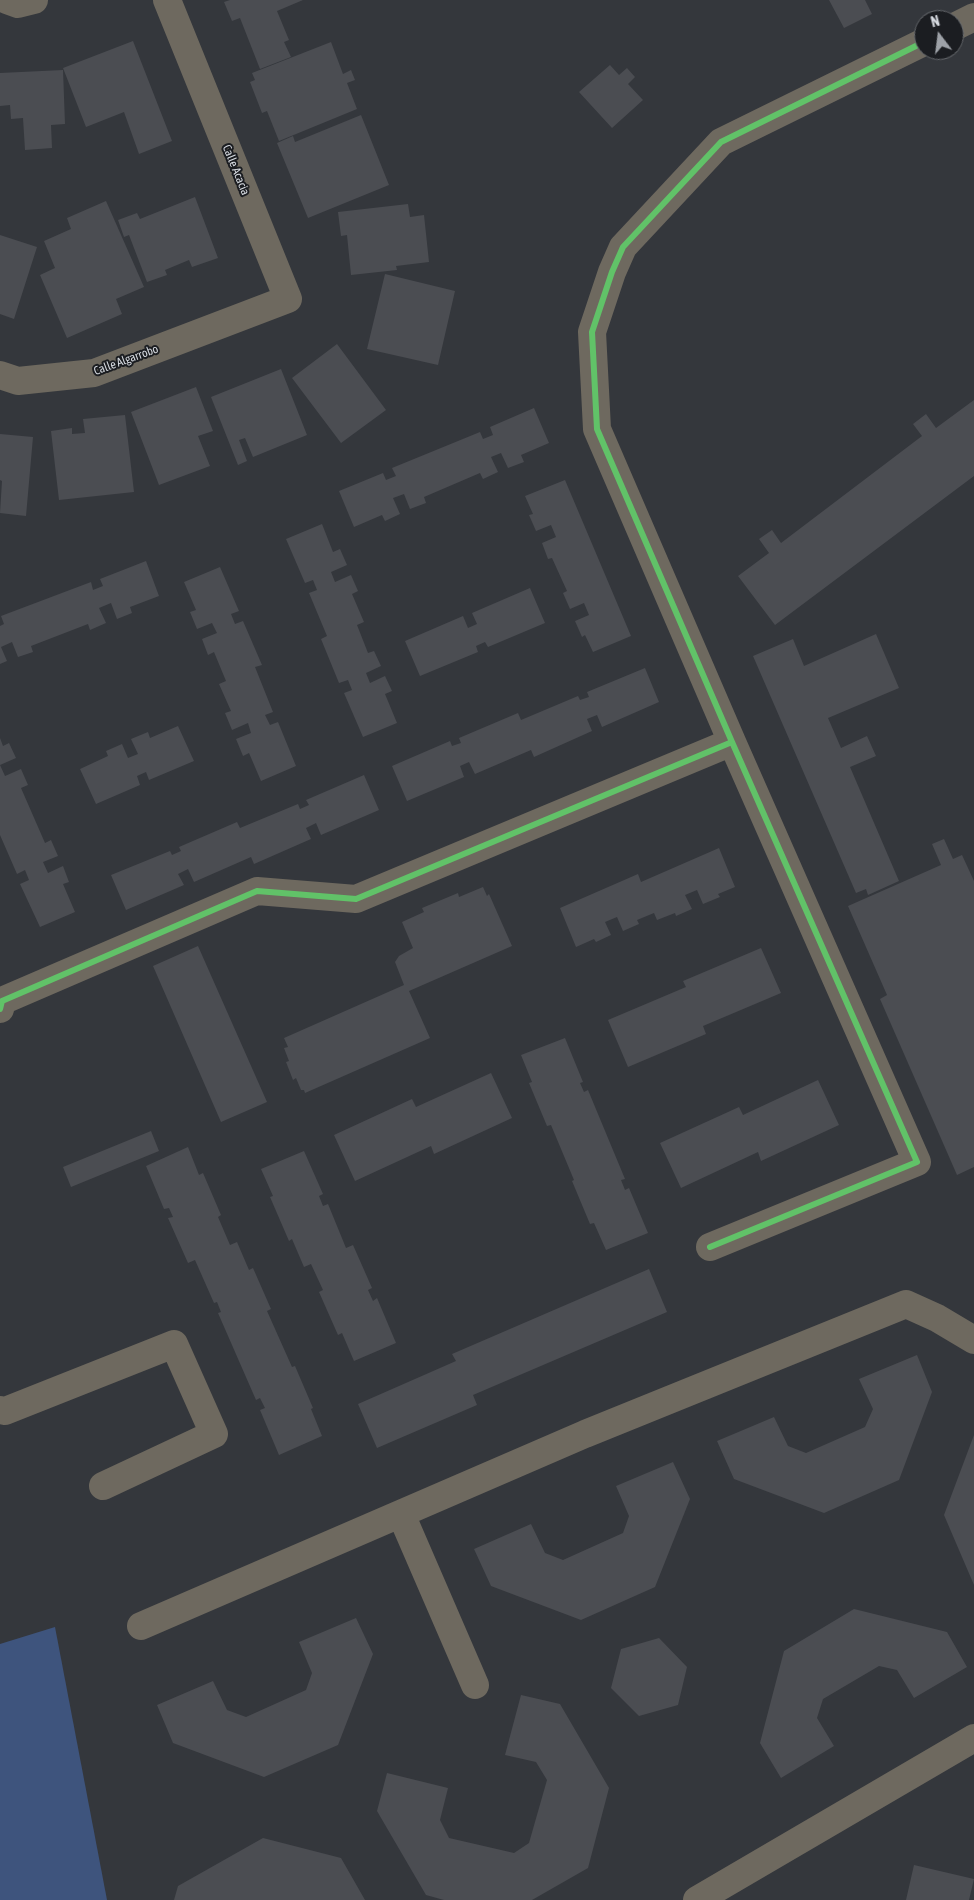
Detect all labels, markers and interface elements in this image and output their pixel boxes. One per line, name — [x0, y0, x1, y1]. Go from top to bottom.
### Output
north arrow — [914, 10, 964, 60]
text: N — [929, 13, 941, 30]
street label: Calle Acacia — [219, 143, 253, 197]
street label: Calle Algarrobo — [92, 342, 160, 378]

